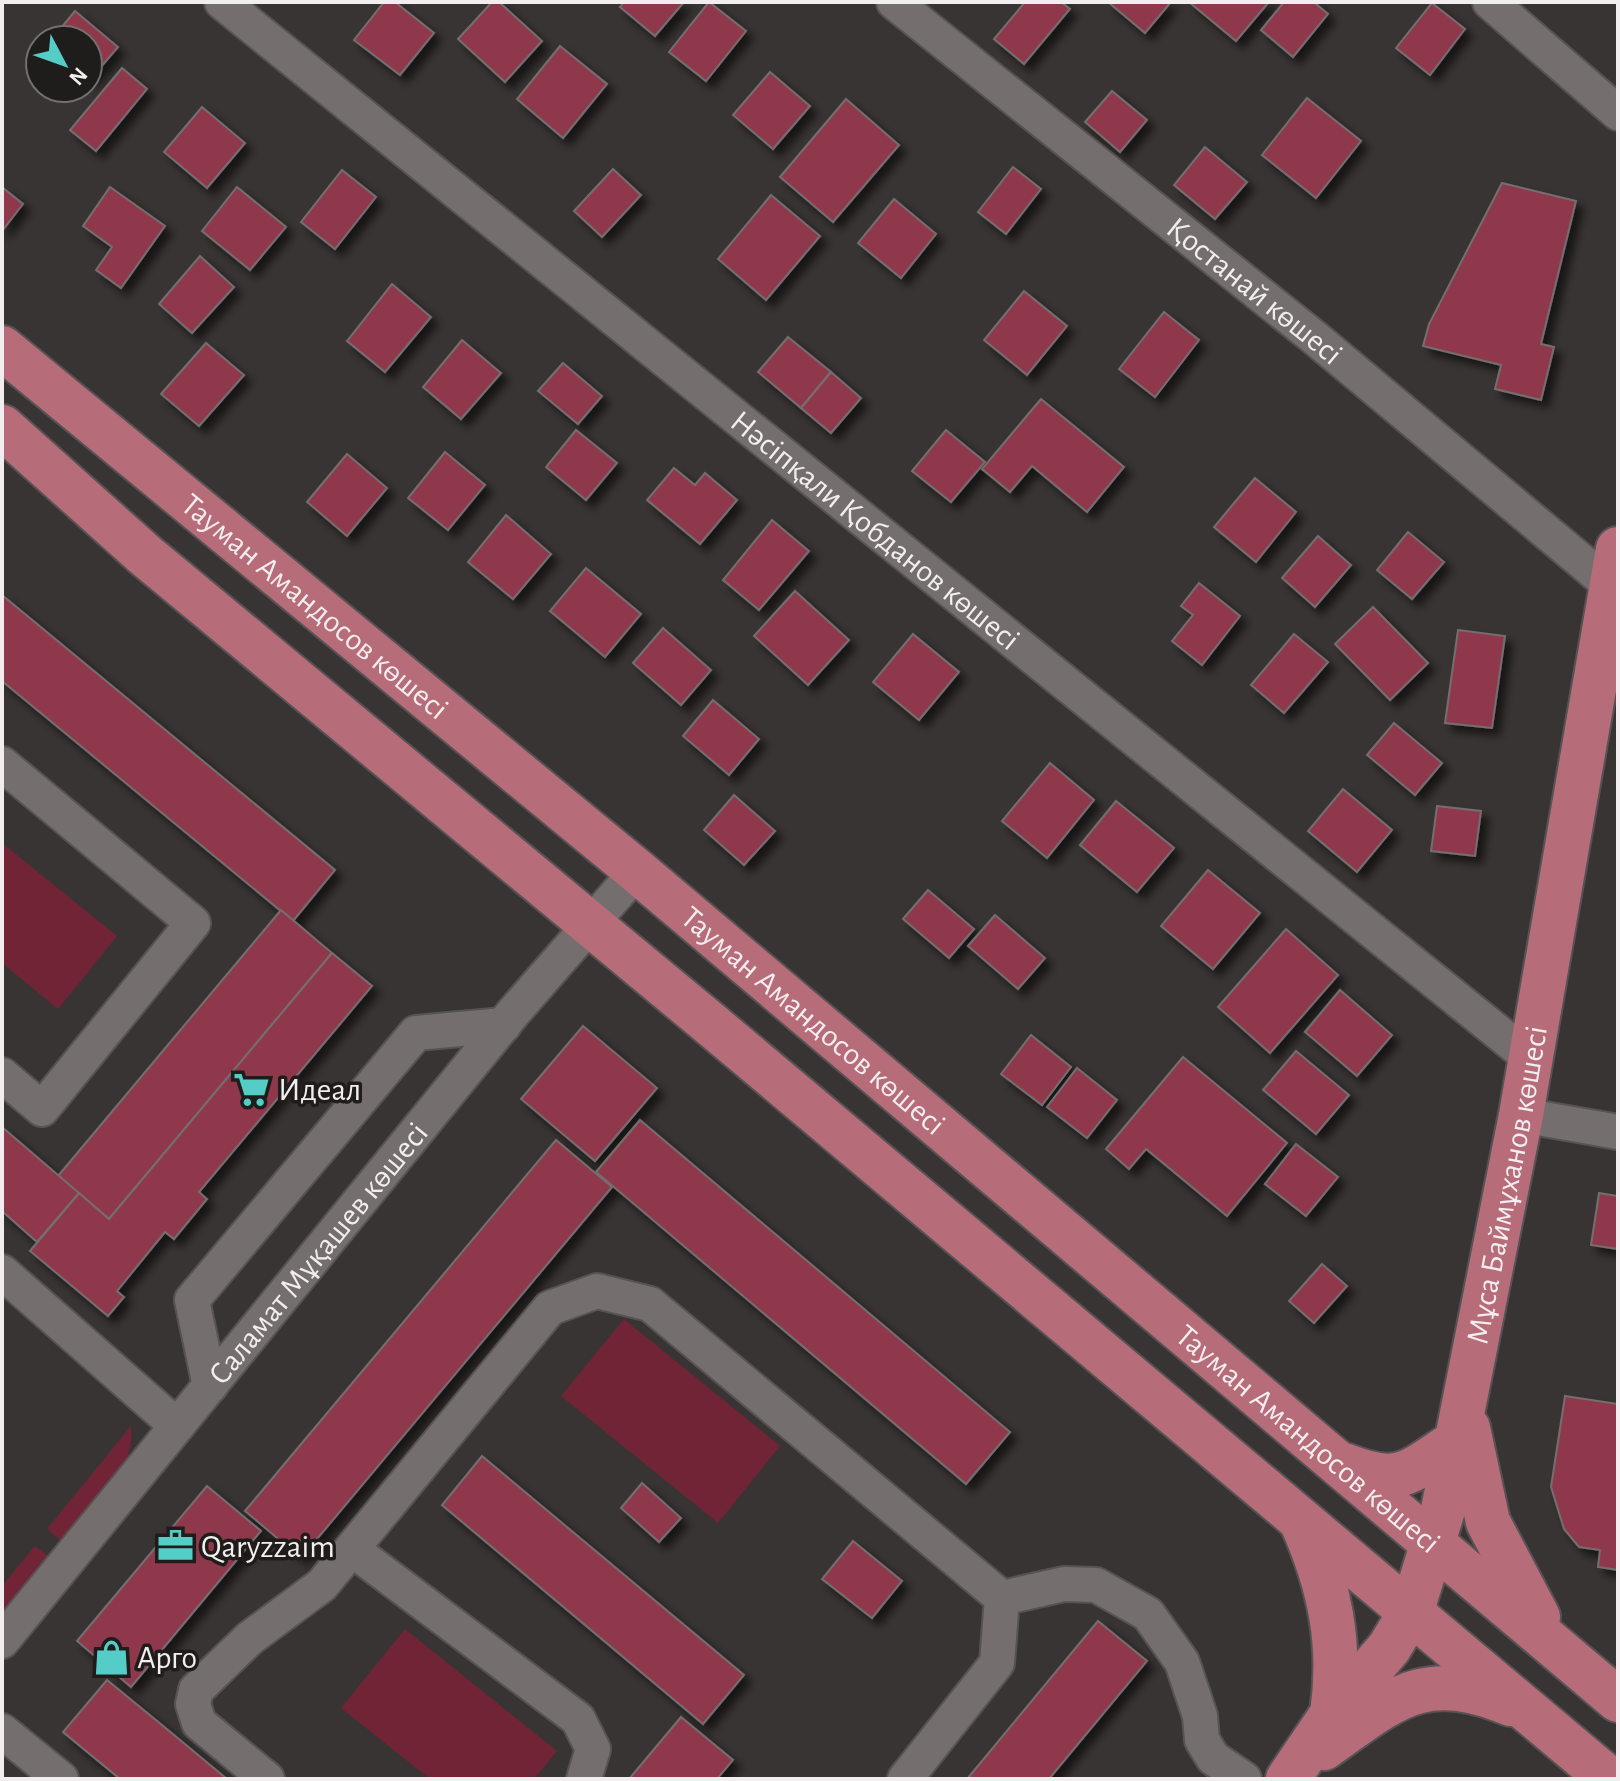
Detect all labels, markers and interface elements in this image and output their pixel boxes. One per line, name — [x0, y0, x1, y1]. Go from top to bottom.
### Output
north arrow — [24, 24, 104, 104]
text: N — [65, 63, 92, 89]
street label: Қостанай көшесі — [1161, 211, 1348, 371]
street label: Нәсіпқали Қобданов көшесі — [725, 405, 1025, 656]
street label: Тауман Амандосов көшесі — [176, 488, 454, 726]
street label: Тауман Амандосов көшесі — [675, 901, 951, 1141]
street label: Мұса Баймұханов көшесі — [1461, 1024, 1553, 1347]
supermarket icon: Идеал — [233, 1070, 271, 1108]
place label: Идеал — [278, 1074, 361, 1106]
street label: Саламат Мұқашев көшесі — [203, 1117, 434, 1391]
street label: Тауман Амандосов көшесі — [1170, 1319, 1446, 1559]
office icon: Qaryzzaim — [156, 1527, 194, 1565]
place label: Qaryzzaim — [201, 1531, 335, 1563]
shop icon: Арго — [92, 1638, 130, 1676]
place label: Арго — [137, 1642, 197, 1674]

